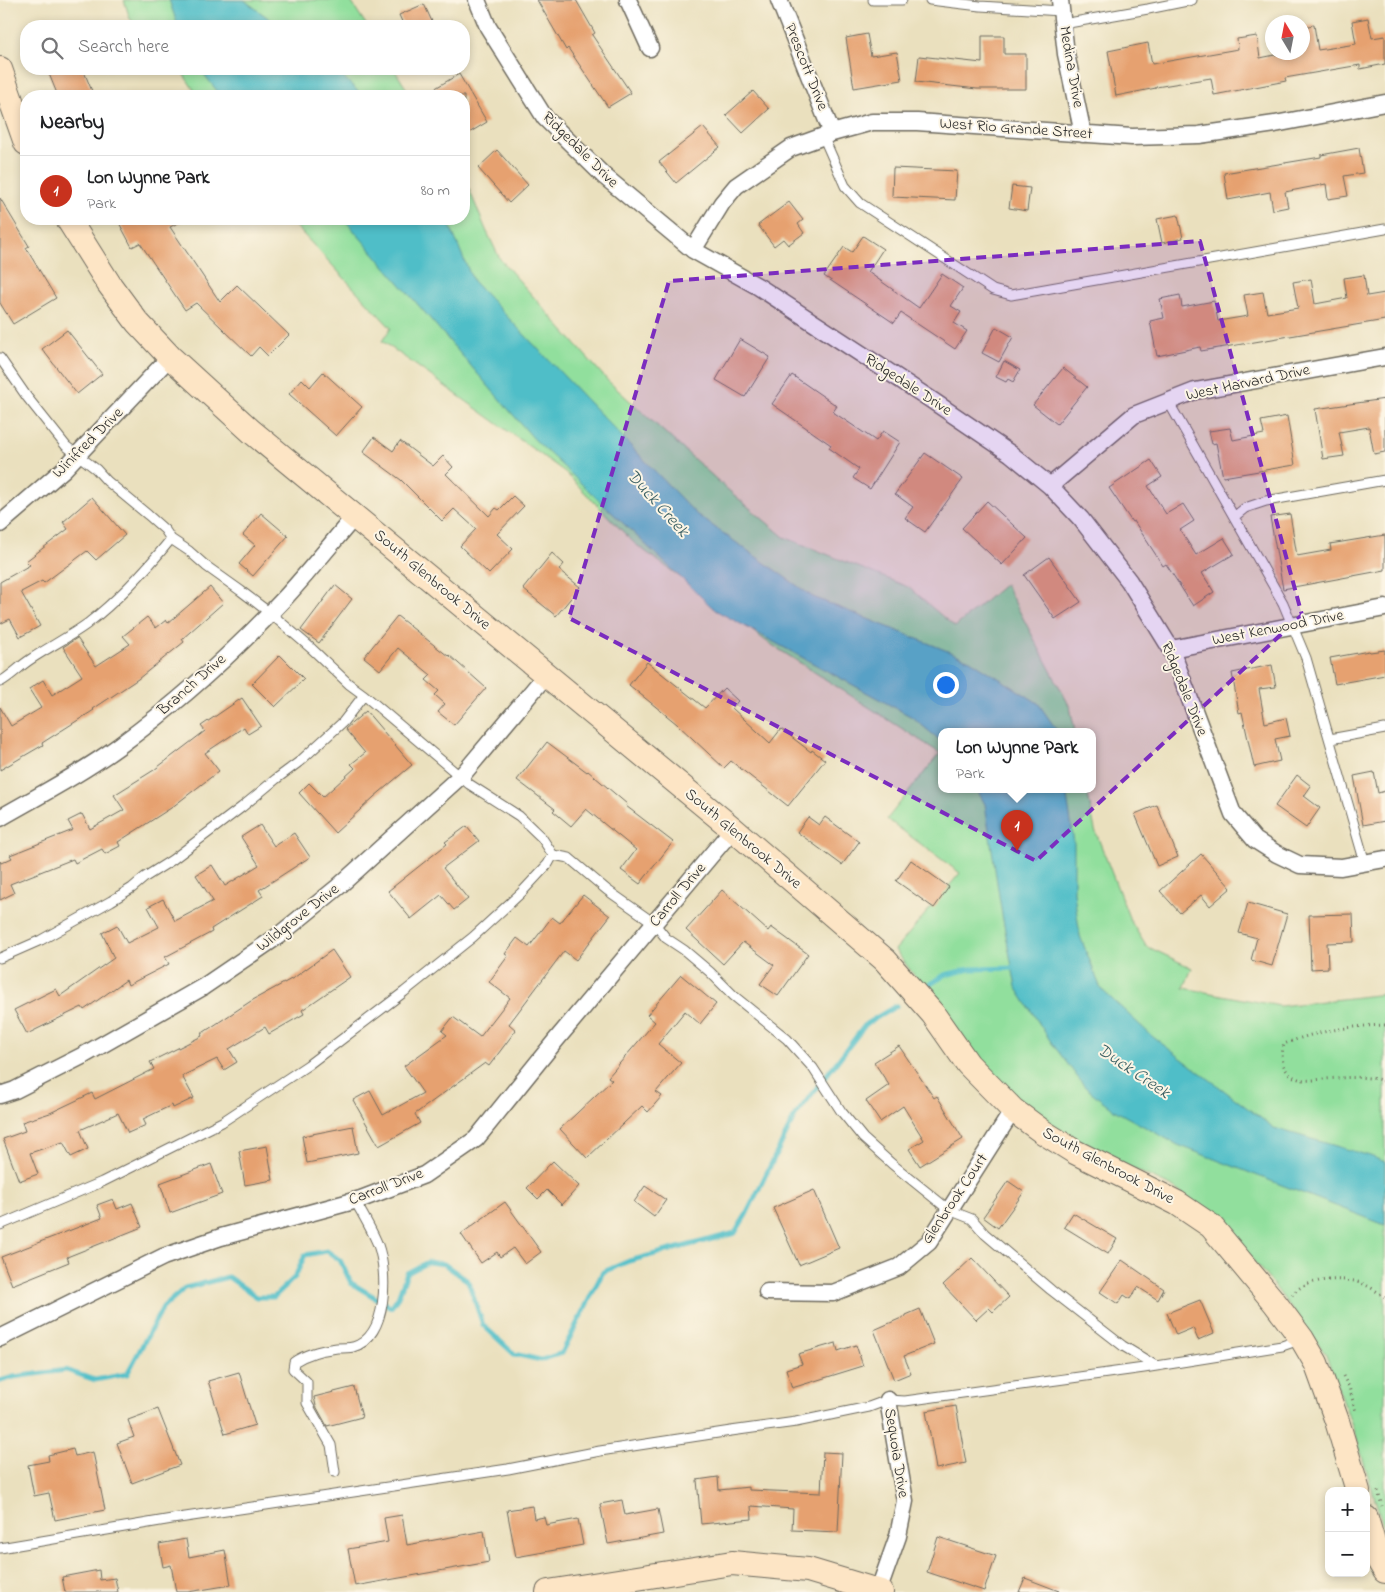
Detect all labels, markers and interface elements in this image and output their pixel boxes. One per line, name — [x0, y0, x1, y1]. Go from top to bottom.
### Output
north arrow — [1265, 15, 1310, 60]
search box — [20, 20, 470, 75]
street label: Prescott Drive — [778, 20, 835, 115]
street label: Medina Drive — [1052, 24, 1090, 111]
icon: search — [38, 34, 66, 62]
text: Search here — [78, 34, 169, 61]
street label: Ridgedale Drive — [536, 106, 624, 194]
text: Nearby — [40, 108, 104, 138]
street label: West Rio Grande Street — [939, 112, 1094, 146]
text: Lon Wynne Park — [87, 165, 210, 192]
text: 1 — [53, 179, 59, 203]
text: 80 m — [421, 179, 450, 203]
text: Park — [87, 192, 116, 216]
street label: Ridgedale Drive — [860, 348, 957, 423]
street label: West Harvard Drive — [1184, 358, 1313, 408]
street label: Winifred Drive — [47, 401, 130, 484]
water label: Duck Creek — [619, 464, 695, 544]
street label: South Glenbrook Drive — [368, 524, 496, 637]
street label: West Kenwood Drive — [1210, 603, 1347, 652]
street label: Ridgedale Drive — [1154, 638, 1214, 741]
street label: Branch Drive — [152, 648, 232, 722]
your location — [933, 672, 959, 698]
popup — [938, 728, 1096, 793]
text: Lon Wynne Park — [956, 735, 1078, 762]
text: Park — [956, 762, 985, 786]
street label: South Glenbrook Drive — [679, 783, 807, 896]
pin: 1 — [1001, 810, 1033, 851]
street label: Carroll Drive — [644, 857, 713, 933]
street label: Wildgrove Drive — [251, 877, 345, 958]
water label: Duck Creek — [1091, 1038, 1176, 1107]
street label: South Glenbrook Drive — [1038, 1121, 1179, 1211]
street label: Glenbrook Court — [916, 1148, 995, 1249]
street label: Carroll Drive — [345, 1162, 427, 1212]
street label: Sequoia Drive — [877, 1406, 915, 1500]
map controls — [1325, 1487, 1370, 1577]
button: + — [1325, 1487, 1370, 1532]
button: − — [1325, 1532, 1370, 1577]

